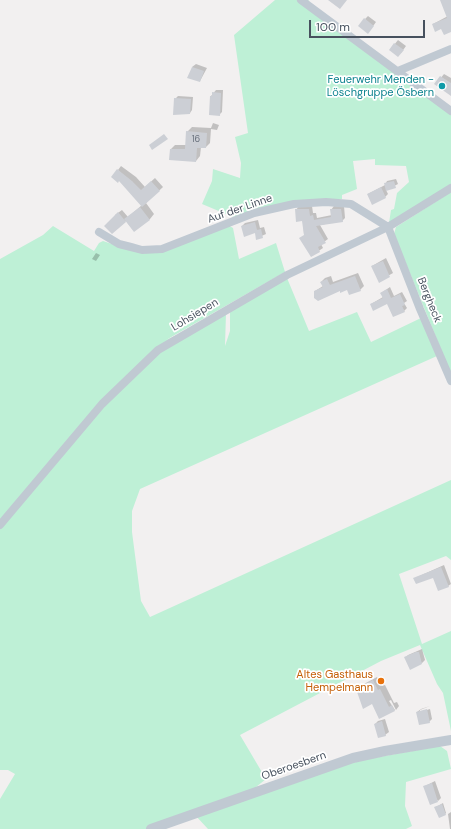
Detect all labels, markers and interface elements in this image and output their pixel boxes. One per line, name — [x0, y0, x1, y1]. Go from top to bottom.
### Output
scale bar — [311, 12, 427, 38]
text: 100 m — [316, 19, 350, 35]
place label: Feuerwehr Menden - Löschgruppe Ösbern — [327, 73, 434, 99]
marker: Feuerwehr Menden - Löschgruppe Ösbern — [437, 81, 447, 91]
house number: 16 — [192, 135, 200, 145]
street label: Auf der Linne — [206, 192, 274, 226]
street label: Bergheck — [414, 276, 444, 324]
street label: Lohsiepen — [169, 296, 221, 334]
place label: Altes Gasthaus Hempelmann — [296, 668, 373, 694]
marker: Altes Gasthaus Hempelmann — [376, 676, 386, 686]
street label: Oberoesbern — [260, 749, 328, 783]

